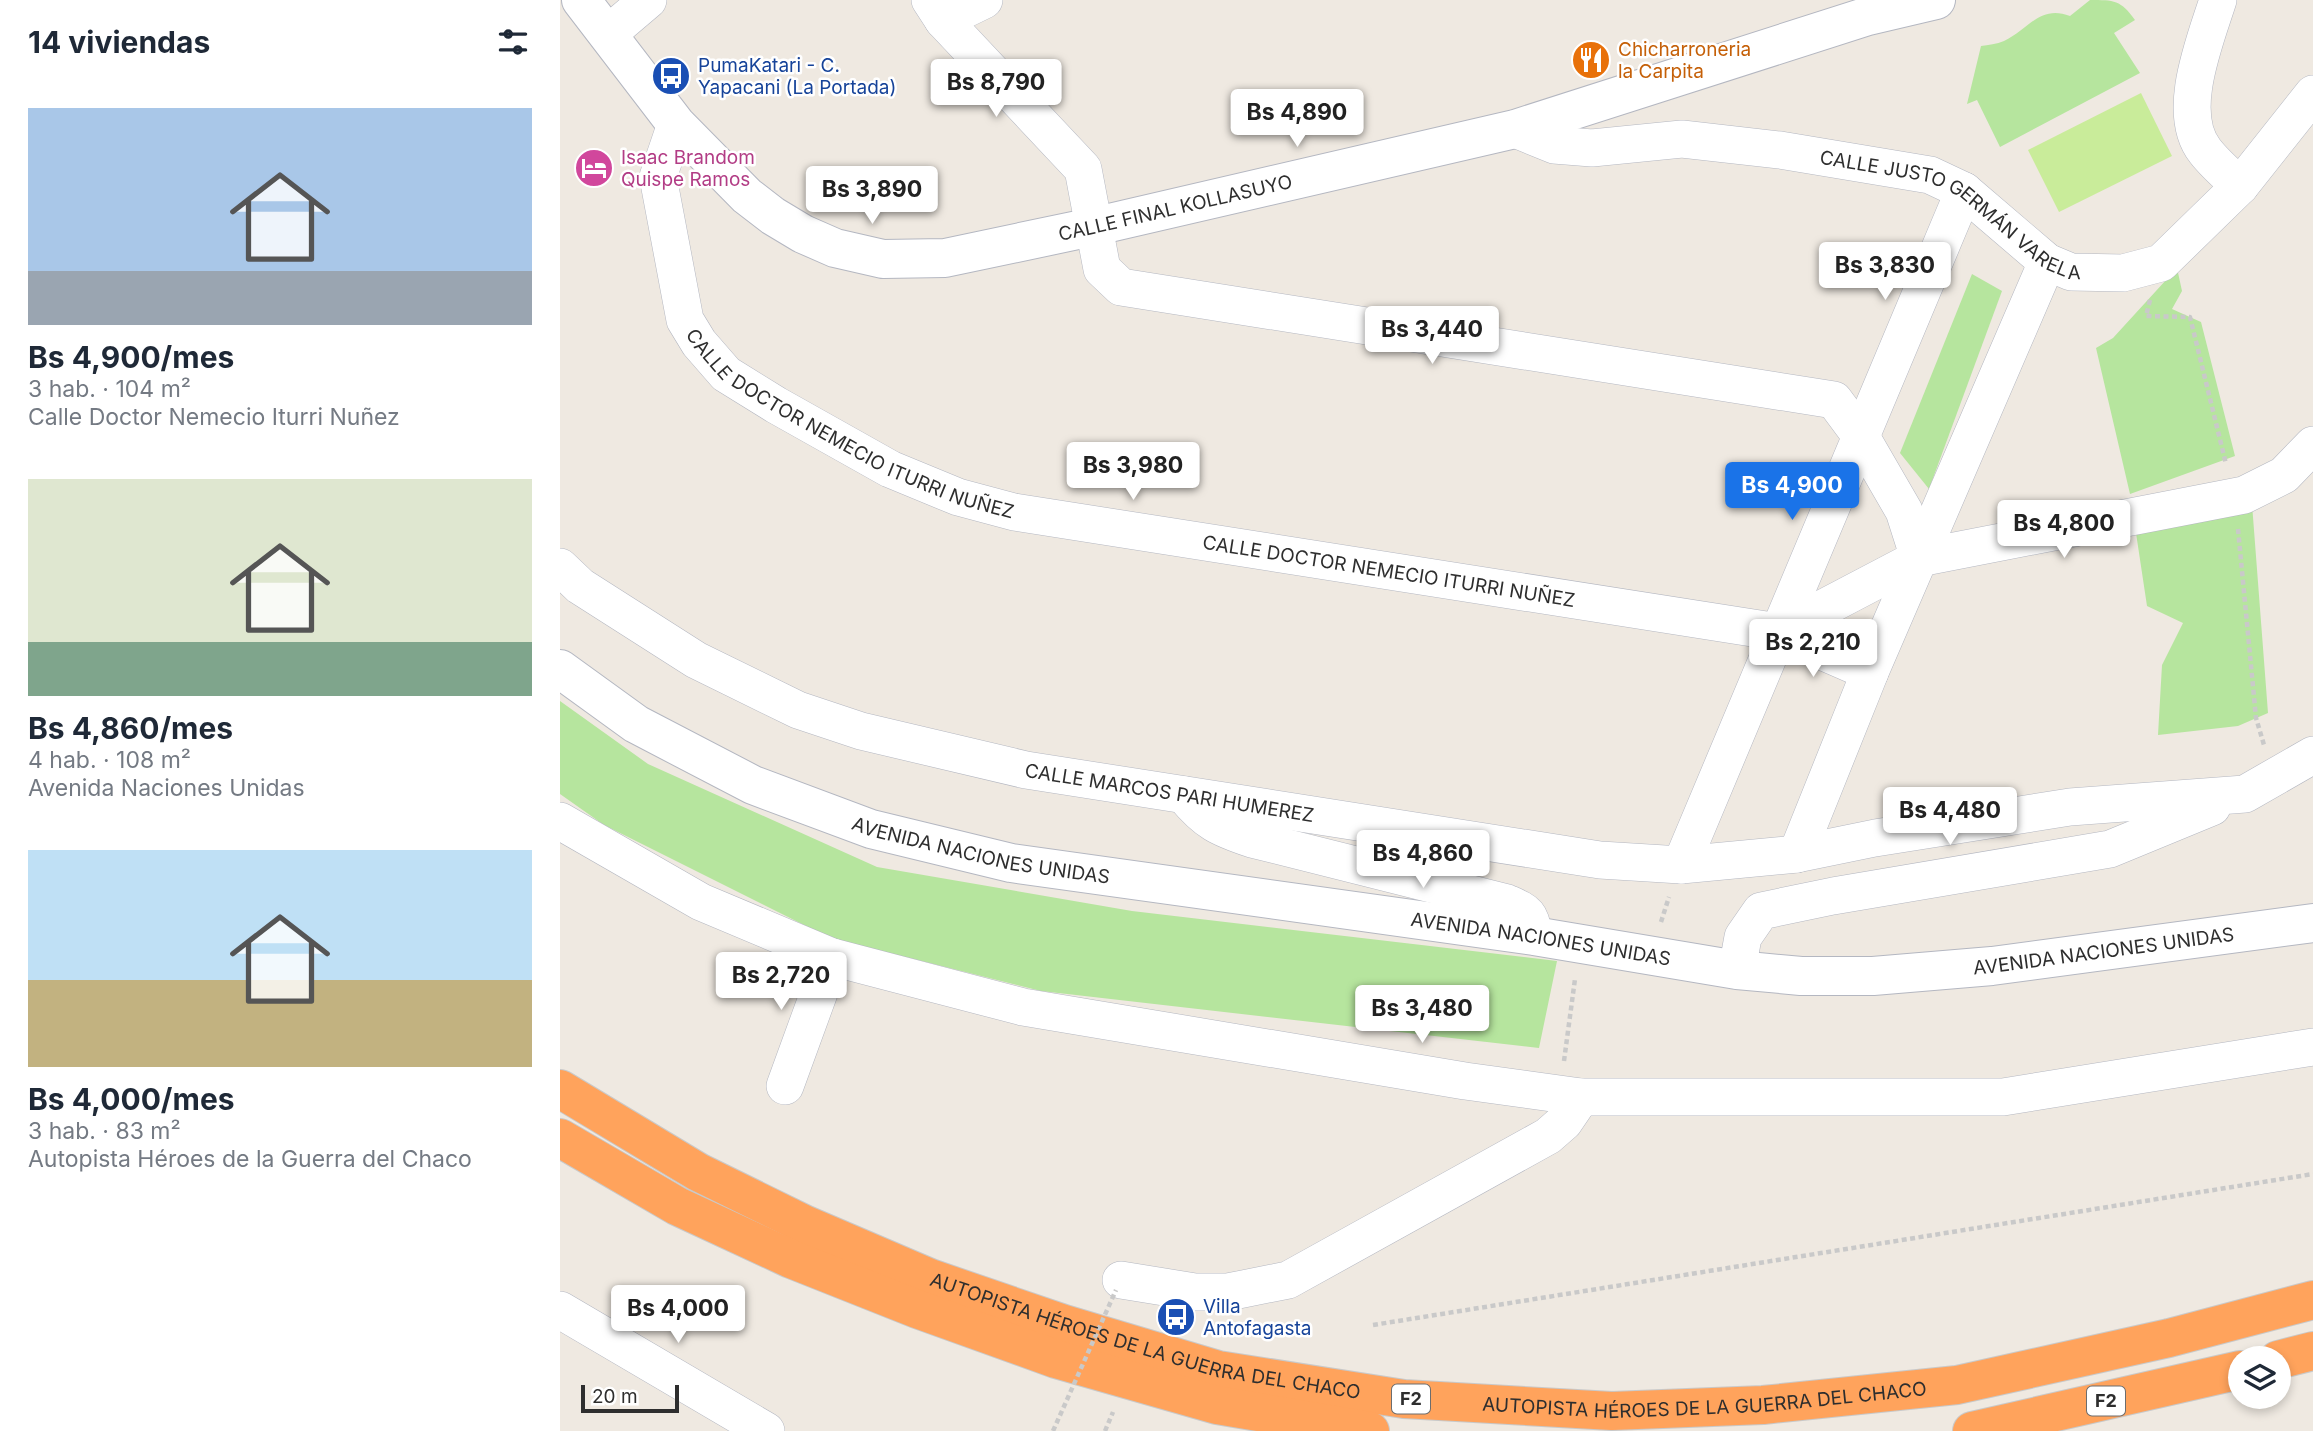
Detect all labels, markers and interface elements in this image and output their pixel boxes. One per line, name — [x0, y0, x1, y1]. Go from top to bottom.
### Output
icon: filters — [494, 23, 532, 61]
text: 14 viviendas — [28, 24, 210, 60]
place label: Chicharroneria la Carpita — [1618, 38, 1751, 83]
restaurant icon: Chicharroneria la Carpita — [1570, 39, 1612, 81]
place label: PumaKatari - C. Yapacani (La Portada) — [698, 54, 896, 99]
bus stop icon: PumaKatari - C. Yapacani (La Portada) — [650, 55, 692, 97]
pin: Bs 8,790 — [924, 60, 1068, 119]
text: Bs 8,790 — [947, 68, 1045, 96]
pin: Bs 4,890 — [1225, 90, 1369, 149]
text: Bs 4,890 — [1247, 98, 1347, 126]
place label: Isaac Brandom Quispe Ramos — [621, 146, 755, 191]
street label: CALLE JUSTO GERMÁN VARELA — [1818, 146, 2081, 284]
hotel icon: Isaac Brandom Quispe Ramos — [573, 147, 615, 189]
icon: home — [217, 154, 343, 280]
pin: Bs 3,890 — [800, 166, 944, 226]
street label: CALLE FINAL KOLLASUYO — [1056, 170, 1294, 246]
text: Bs 3,890 — [822, 175, 922, 203]
pin: Bs 3,830 — [1813, 243, 1957, 302]
text: Bs 3,830 — [1835, 251, 1935, 279]
pin: Bs 3,440 — [1360, 306, 1504, 366]
text: Bs 3,440 — [1381, 315, 1483, 343]
street label: CALLE DOCTOR NEMECIO ITURRI NUÑEZ — [681, 325, 1017, 524]
text: Bs 4,900/mes — [28, 339, 234, 375]
text: 3 hab. · 104 m² — [28, 375, 191, 403]
text: Calle Doctor Nemecio Iturri Nuñez — [28, 403, 400, 431]
pin: Bs 3,980 — [1061, 442, 1205, 502]
text: Bs 3,980 — [1083, 451, 1183, 479]
pin: Bs 4,900 — [1720, 462, 1864, 522]
text: Bs 4,900 — [1741, 471, 1843, 499]
pin: Bs 4,800 — [1992, 500, 2136, 560]
text: Bs 4,800 — [2013, 509, 2115, 537]
icon: home — [217, 525, 343, 651]
street label: CALLE DOCTOR NEMECIO ITURRI NUÑEZ — [1201, 531, 1577, 612]
pin: Bs 2,210 — [1741, 620, 1885, 679]
text: Bs 2,210 — [1765, 628, 1861, 656]
text: Bs 4,860/mes — [28, 710, 233, 746]
text: 4 hab. · 108 m² — [28, 746, 191, 774]
street label: CALLE MARCOS PARI HUMEREZ — [1023, 759, 1316, 827]
text: Avenida Naciones Unidas — [28, 774, 305, 802]
pin: Bs 4,480 — [1878, 788, 2022, 847]
text: Bs 4,480 — [1899, 796, 2001, 824]
street label: AVENIDA NACIONES UNIDAS — [849, 812, 1111, 889]
pin: Bs 4,860 — [1351, 830, 1495, 890]
text: Bs 4,860 — [1373, 839, 1473, 867]
icon: home — [217, 896, 343, 1022]
street label: AVENIDA NACIONES UNIDAS — [1409, 908, 1673, 971]
street label: AVENIDA NACIONES UNIDAS — [1972, 923, 2236, 980]
pin: Bs 2,720 — [709, 953, 853, 1012]
text: Bs 2,720 — [732, 961, 830, 989]
pin: Bs 3,480 — [1350, 986, 1494, 1045]
text: Bs 3,480 — [1371, 994, 1473, 1022]
text: Bs 4,000/mes — [28, 1081, 235, 1117]
text: 3 hab. · 83 m² — [28, 1117, 181, 1145]
text: Autopista Héroes de la Guerra del Chaco — [28, 1145, 472, 1173]
street label: AUTOPISTA HÉROES DE LA GUERRA DEL CHACO — [927, 1268, 1362, 1404]
pin: Bs 4,000 — [606, 1286, 750, 1345]
text: Bs 4,000 — [627, 1294, 729, 1322]
place label: Villa Antofagasta — [1203, 1295, 1312, 1340]
bus stop icon: Villa Antofagasta — [1155, 1296, 1197, 1338]
map controls — [2228, 1346, 2291, 1409]
button: layers — [2228, 1346, 2291, 1409]
street label: AUTOPISTA HÉROES DE LA GUERRA DEL CHACO — [1482, 1377, 1928, 1423]
scale bar — [581, 1382, 679, 1414]
road number: F2 — [1392, 1384, 1430, 1414]
text: 20 m — [592, 1385, 638, 1408]
road number: F2 — [2087, 1386, 2125, 1416]

